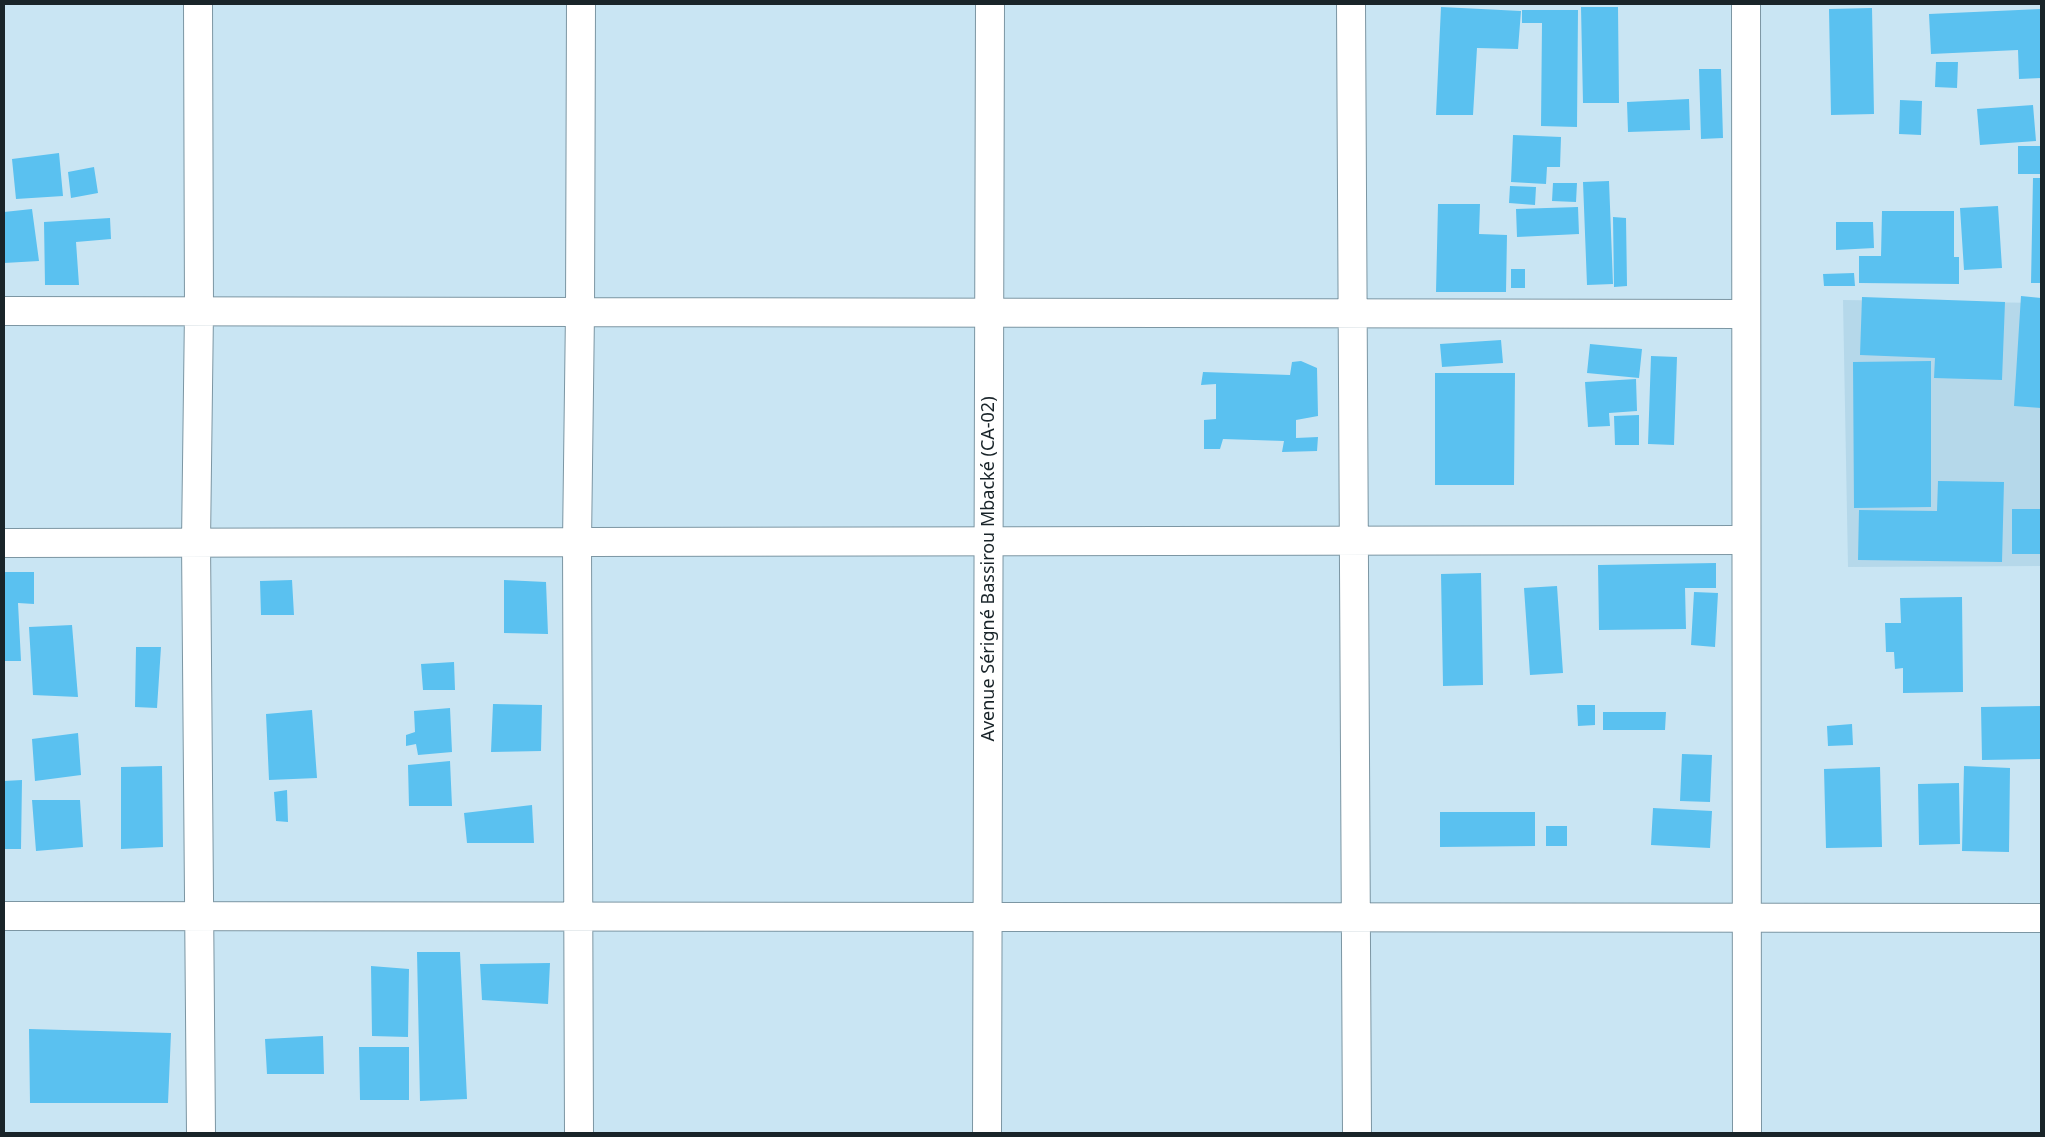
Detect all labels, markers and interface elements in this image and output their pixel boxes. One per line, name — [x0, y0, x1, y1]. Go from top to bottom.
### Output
street label: Avenue Sérigné Bassirou Mbacké (CA-02) — [978, 396, 1000, 742]

